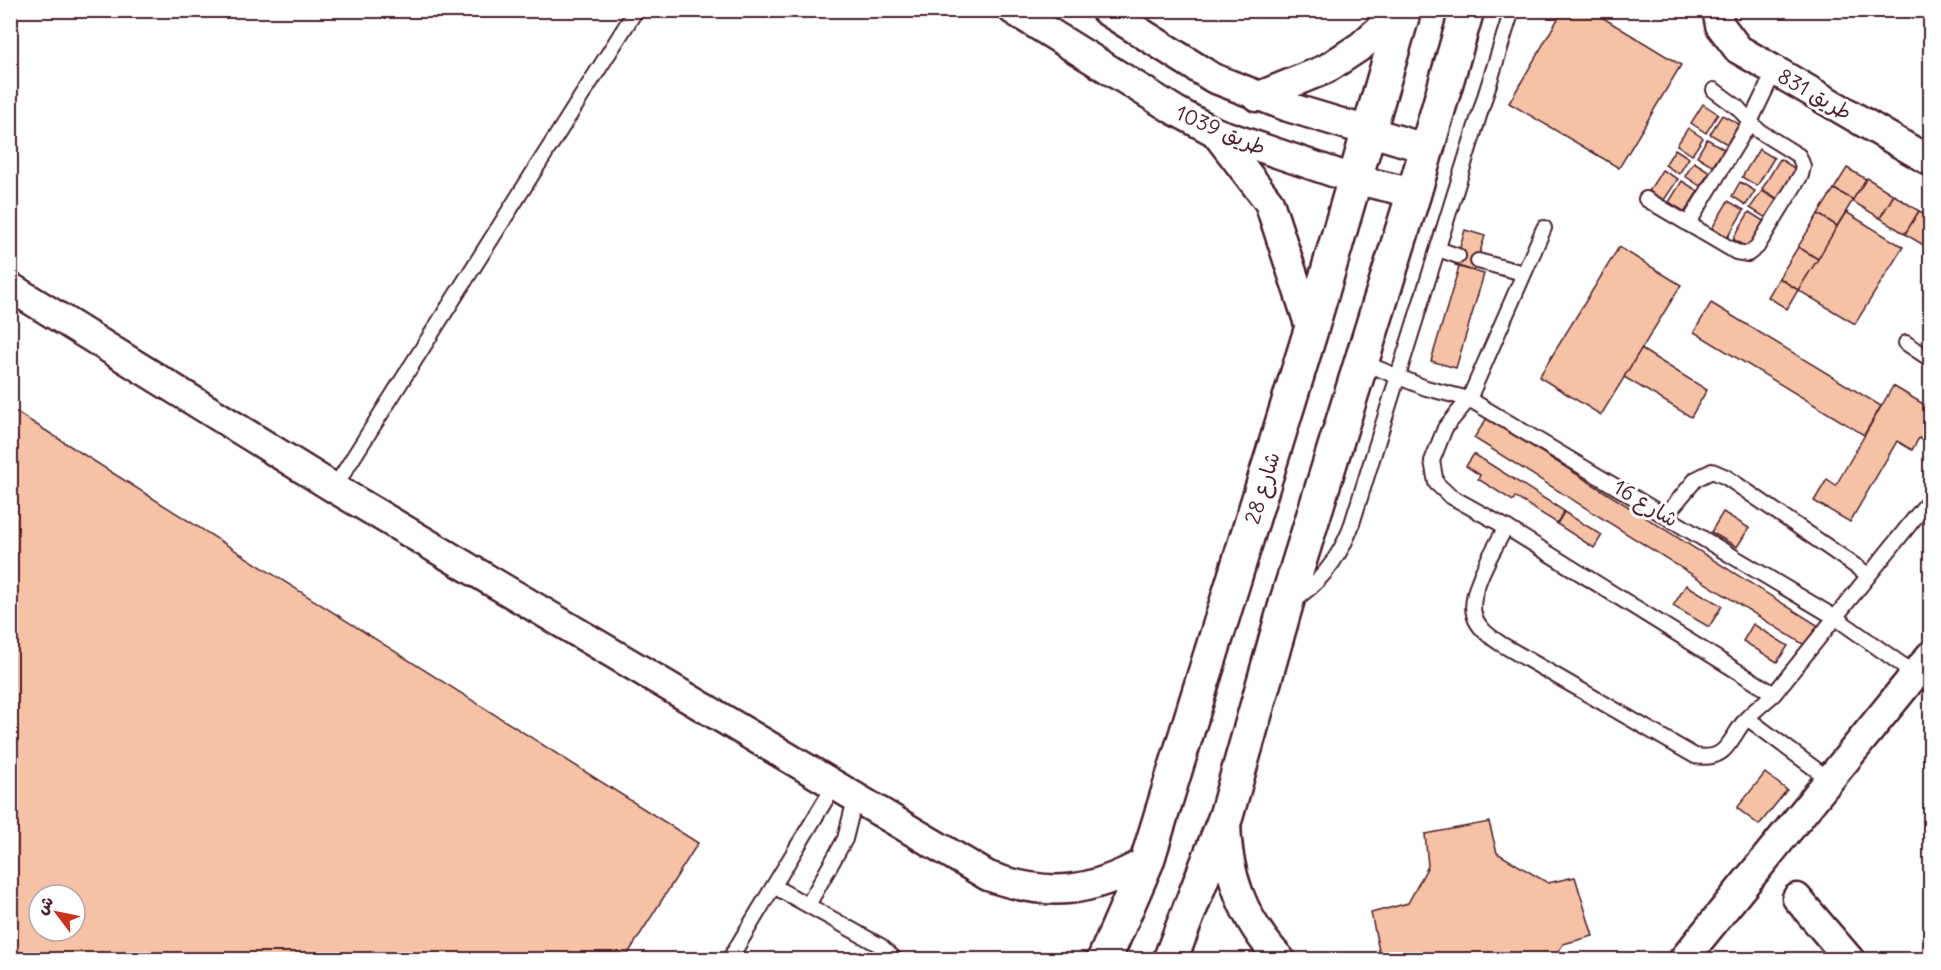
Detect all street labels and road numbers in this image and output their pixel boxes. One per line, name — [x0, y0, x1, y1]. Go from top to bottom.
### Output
street label: طريق 831 — [1773, 62, 1857, 126]
street label: طريق 1039 — [1172, 99, 1270, 161]
street label: شارع 28 — [1238, 449, 1288, 528]
street label: شارع 16 — [1608, 473, 1683, 535]

